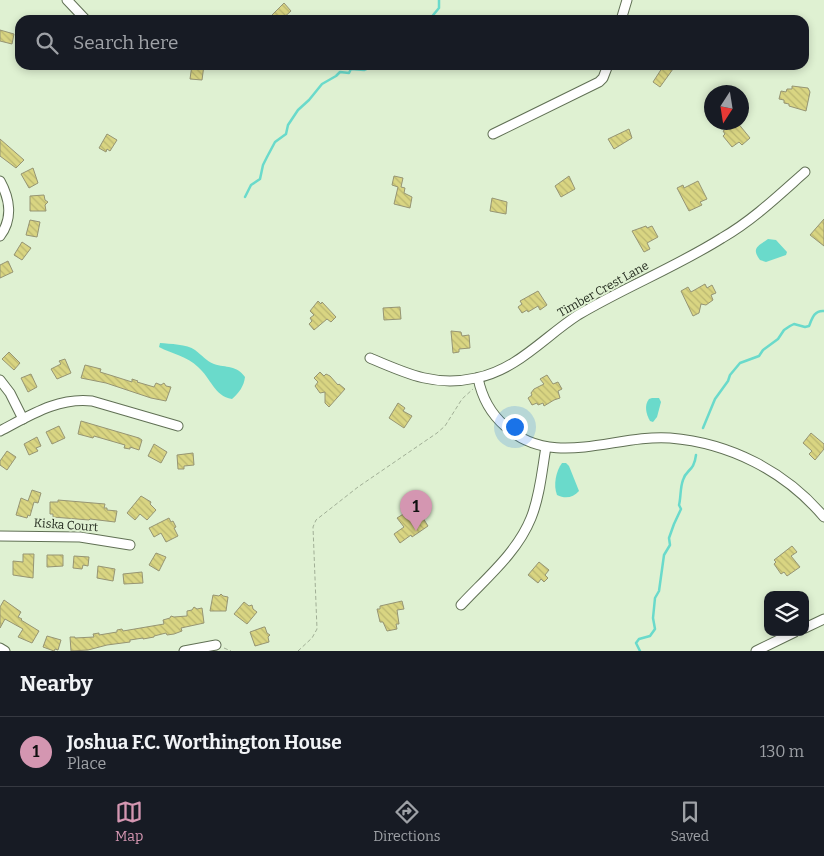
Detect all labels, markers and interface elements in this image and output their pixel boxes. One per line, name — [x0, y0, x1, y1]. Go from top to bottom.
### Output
search box — [15, 15, 809, 70]
icon: search — [33, 29, 61, 57]
text: Search here — [73, 31, 178, 54]
north arrow — [704, 85, 749, 130]
street label: Timber Crest Lane — [555, 258, 651, 320]
your location — [502, 414, 528, 440]
pin: 1 — [400, 490, 432, 531]
street label: Kiska Court — [33, 516, 99, 534]
map controls — [764, 591, 809, 636]
button: layers — [764, 591, 809, 636]
text: Nearby — [20, 671, 93, 697]
text: Joshua F.C. Worthington House — [67, 731, 342, 754]
text: 1 — [33, 742, 39, 761]
text: 130 m — [760, 742, 804, 761]
text: Place — [67, 754, 106, 773]
tab: Map — [115, 798, 143, 845]
tab: Directions — [373, 798, 441, 845]
tab: Saved — [671, 798, 709, 845]

